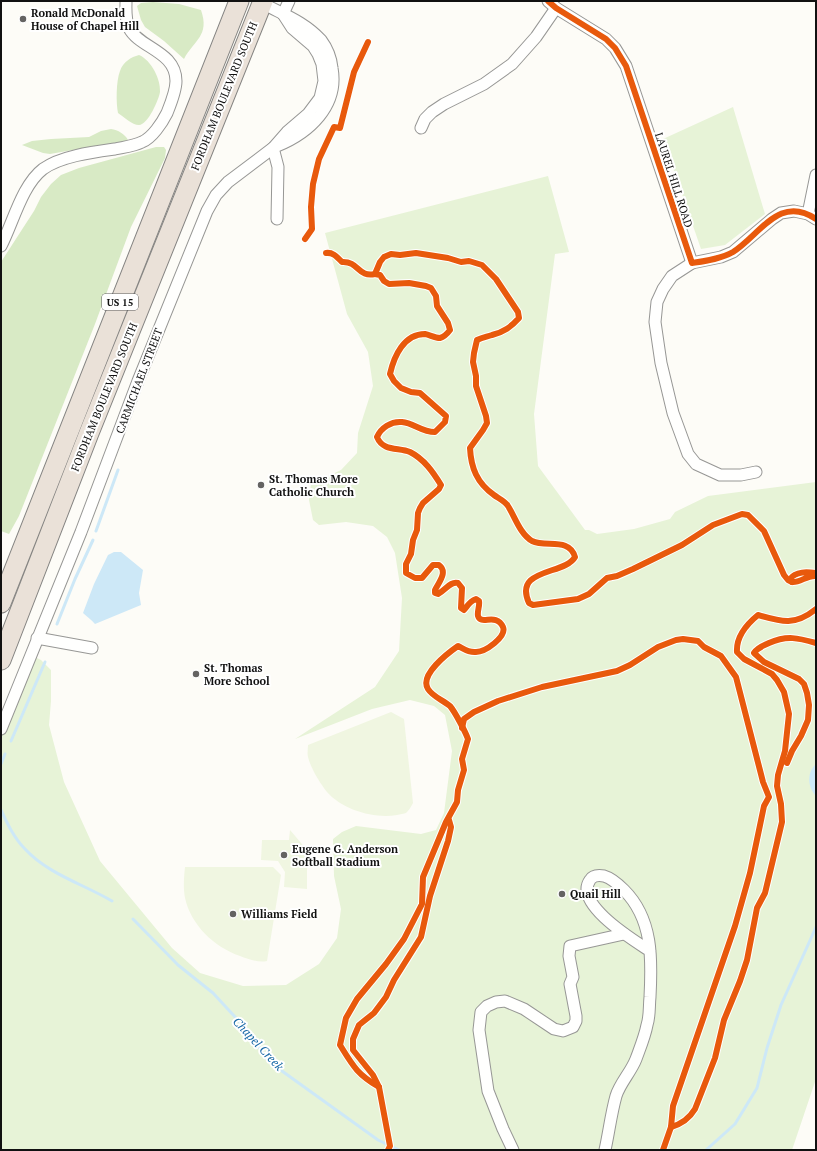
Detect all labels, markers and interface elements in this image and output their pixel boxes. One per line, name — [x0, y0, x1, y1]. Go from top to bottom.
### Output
place label: Ronald McDonald House of Chapel Hill — [31, 6, 140, 33]
marker: Ronald McDonald House of Chapel Hill — [18, 14, 28, 24]
street label: FORDHAM BOULEVARD SOUTH — [188, 20, 260, 172]
street label: LAUREL HILL ROAD — [652, 131, 696, 230]
road number: US 15 — [102, 294, 138, 310]
street label: FORDHAM BOULEVARD SOUTH — [68, 321, 140, 473]
street label: CARMICHAEL STREET — [112, 326, 166, 436]
place label: St. Thomas More Catholic Church — [269, 472, 358, 499]
marker: St. Thomas More Catholic Church — [256, 480, 266, 490]
place label: St. Thomas More School — [204, 661, 270, 688]
marker: St. Thomas More School — [191, 669, 201, 679]
place label: Eugene G. Anderson Softball Stadium — [292, 842, 398, 869]
marker: Eugene G. Anderson Softball Stadium — [279, 850, 289, 860]
place label: Quail Hill — [570, 887, 621, 901]
marker: Quail Hill — [557, 889, 567, 899]
place label: Williams Field — [241, 907, 318, 921]
marker: Williams Field — [228, 909, 238, 919]
water label: Chapel Creek — [230, 1014, 287, 1074]

